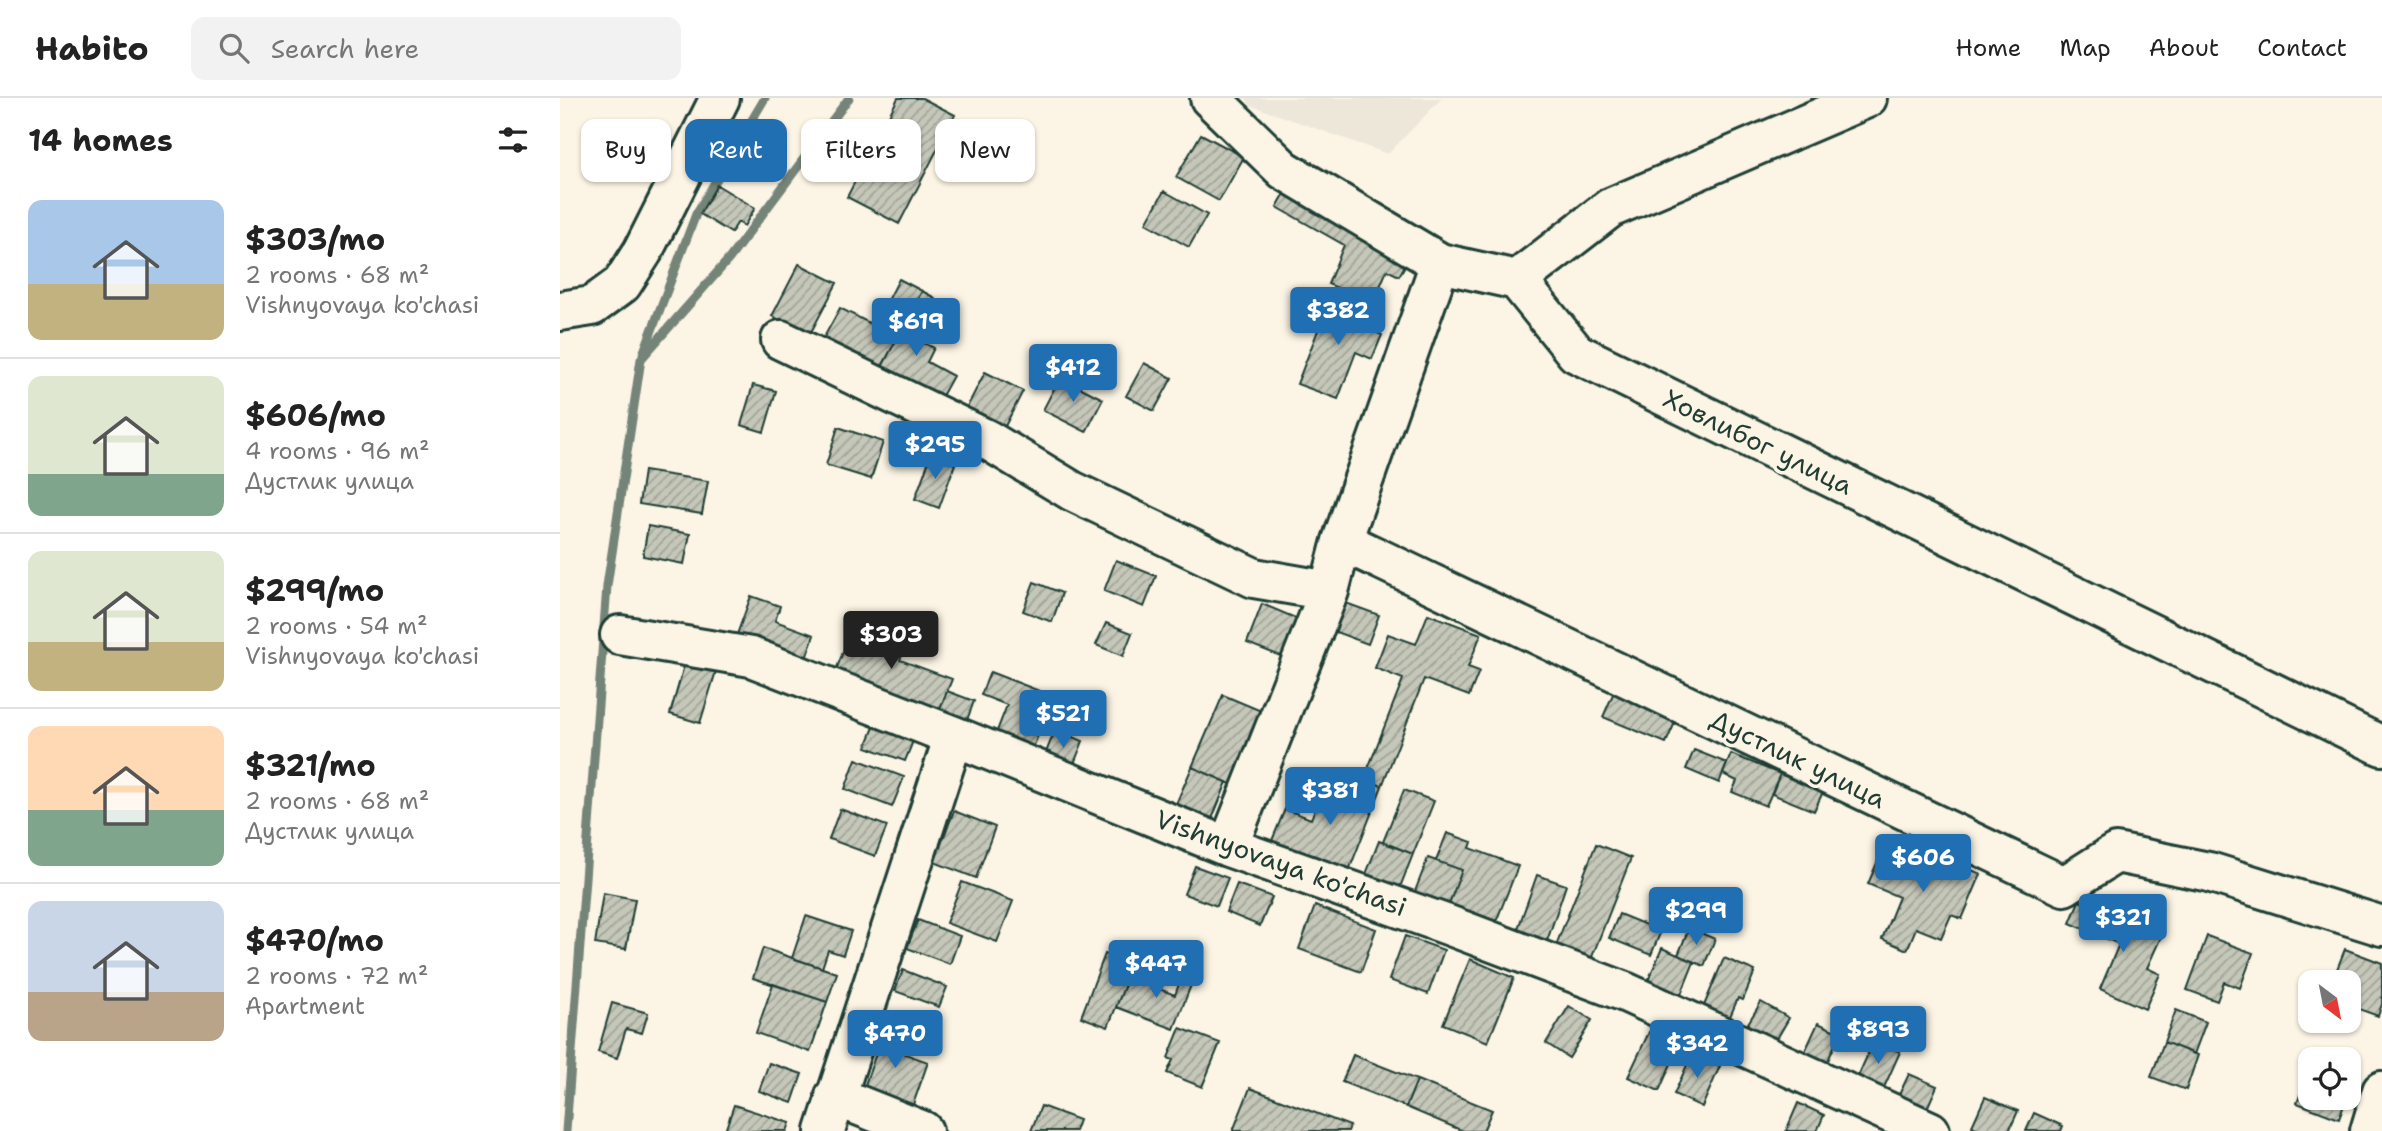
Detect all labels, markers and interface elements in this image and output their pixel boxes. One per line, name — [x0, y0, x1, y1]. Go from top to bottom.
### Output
search box — [191, 17, 681, 80]
text: Habito — [35, 26, 149, 71]
icon: search — [215, 29, 253, 67]
text: Search here — [271, 31, 419, 66]
text: Home — [1955, 32, 2021, 64]
text: Map — [2059, 32, 2111, 64]
text: About — [2149, 32, 2219, 64]
text: Contact — [2257, 32, 2347, 64]
chip: Buy — [581, 119, 671, 182]
chip: Rent — [685, 119, 787, 182]
chip: Filters — [801, 119, 921, 182]
chip: New — [935, 119, 1035, 182]
text: 14 homes — [28, 120, 173, 161]
icon: filters — [494, 121, 532, 159]
text: $303/mo — [245, 219, 385, 260]
icon: home — [84, 228, 168, 312]
text: 2 rooms · 68 m² — [245, 260, 429, 290]
pin: $382 — [1297, 288, 1379, 347]
text: Vishnyovaya ko'chasi — [245, 290, 479, 320]
text: $382 — [1306, 295, 1370, 325]
pin: $619 — [875, 299, 957, 358]
text: $619 — [888, 306, 944, 336]
pin: $412 — [1032, 344, 1114, 404]
text: $412 — [1045, 352, 1101, 382]
street label: Ховлибог улица — [1658, 381, 1859, 503]
text: $606/mo — [245, 395, 386, 436]
icon: home — [84, 404, 168, 488]
pin: $295 — [894, 422, 976, 481]
text: $295 — [905, 429, 965, 459]
text: 4 rooms · 96 m² — [245, 436, 430, 466]
text: Дустлик улица — [245, 466, 414, 496]
text: $299/mo — [245, 570, 384, 611]
icon: home — [84, 579, 168, 663]
text: 2 rooms · 54 m² — [245, 611, 428, 641]
pin: $303 — [850, 612, 932, 671]
text: $303 — [859, 619, 923, 649]
text: Vishnyovaya ko'chasi — [245, 641, 479, 671]
pin: $521 — [1022, 690, 1104, 750]
text: $521 — [1035, 698, 1091, 728]
street label: Дустлик улица — [1705, 701, 1892, 816]
text: $321/mo — [245, 745, 376, 786]
icon: home — [84, 754, 168, 838]
pin: $381 — [1289, 768, 1371, 827]
text: $381 — [1301, 775, 1359, 805]
text: 2 rooms · 68 m² — [245, 786, 429, 816]
street label: Vishnyovaya ko'chasi — [1151, 801, 1412, 924]
text: Дустлик улица — [245, 816, 414, 846]
pin: $606 — [1882, 834, 1964, 894]
text: $606 — [1891, 842, 1955, 872]
pin: $299 — [1655, 888, 1737, 947]
pin: $321 — [2082, 894, 2164, 954]
text: $299 — [1665, 895, 1727, 925]
text: $321 — [2095, 902, 2151, 932]
text: $470/mo — [245, 920, 384, 961]
icon: home — [84, 929, 168, 1013]
pin: $447 — [1115, 940, 1197, 1000]
text: $447 — [1125, 948, 1187, 978]
text: 2 rooms · 72 m² — [245, 961, 428, 991]
north arrow — [2298, 970, 2361, 1032]
map controls — [2298, 970, 2361, 1110]
text: Apartment — [245, 991, 365, 1021]
pin: $893 — [1837, 1006, 1919, 1066]
pin: $470 — [854, 1010, 936, 1070]
text: $893 — [1846, 1014, 1910, 1044]
text: $470 — [864, 1018, 926, 1048]
pin: $342 — [1656, 1020, 1738, 1080]
text: $342 — [1666, 1028, 1728, 1058]
button: locate — [2298, 1047, 2361, 1110]

